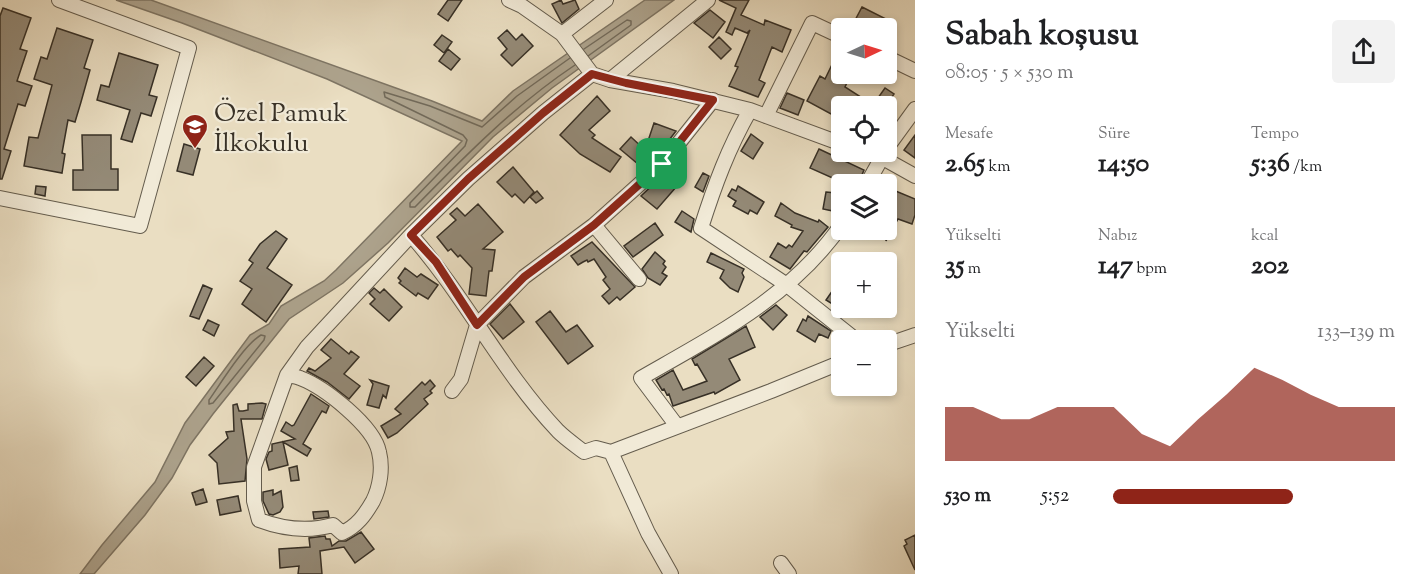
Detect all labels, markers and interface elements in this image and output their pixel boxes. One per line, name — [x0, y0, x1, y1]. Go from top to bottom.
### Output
text: Sabah koşusu — [945, 12, 1139, 60]
north arrow — [831, 18, 897, 84]
map controls — [831, 18, 897, 396]
button: share — [1332, 20, 1395, 83]
text: 08:05 · 5 × 530 m — [945, 59, 1074, 88]
place label: Özel Pamuk İlkokulu — [214, 96, 347, 163]
button: locate — [831, 96, 897, 162]
school or university icon: Özel Pamuk İlkokulu — [180, 112, 210, 150]
text: Mesafe — [945, 123, 993, 146]
text: Süre — [1098, 123, 1130, 146]
text: Tempo — [1251, 123, 1299, 146]
pin — [636, 138, 687, 189]
text: 2.65 — [945, 146, 985, 183]
text: 14:50 — [1098, 146, 1149, 183]
text: 5:36 — [1251, 146, 1290, 183]
icon: arrive — [645, 147, 678, 180]
text: km — [985, 156, 1010, 179]
text: /km — [1290, 156, 1322, 179]
button: layers — [831, 174, 897, 240]
text: Yükselti — [945, 225, 1001, 248]
text: Nabız — [1098, 225, 1137, 248]
text: kcal — [1251, 225, 1279, 248]
text: 35 — [945, 248, 964, 285]
text: 147 — [1098, 248, 1133, 285]
text: 202 — [1251, 248, 1289, 285]
button: + — [831, 252, 897, 318]
text: m — [964, 258, 981, 281]
text: bpm — [1133, 258, 1167, 281]
text: Yükselti — [945, 318, 1015, 347]
text: 133–139 m — [1317, 318, 1395, 347]
button: − — [831, 330, 897, 396]
text: 530 m — [945, 482, 991, 511]
text: 5:52 — [1041, 482, 1069, 511]

